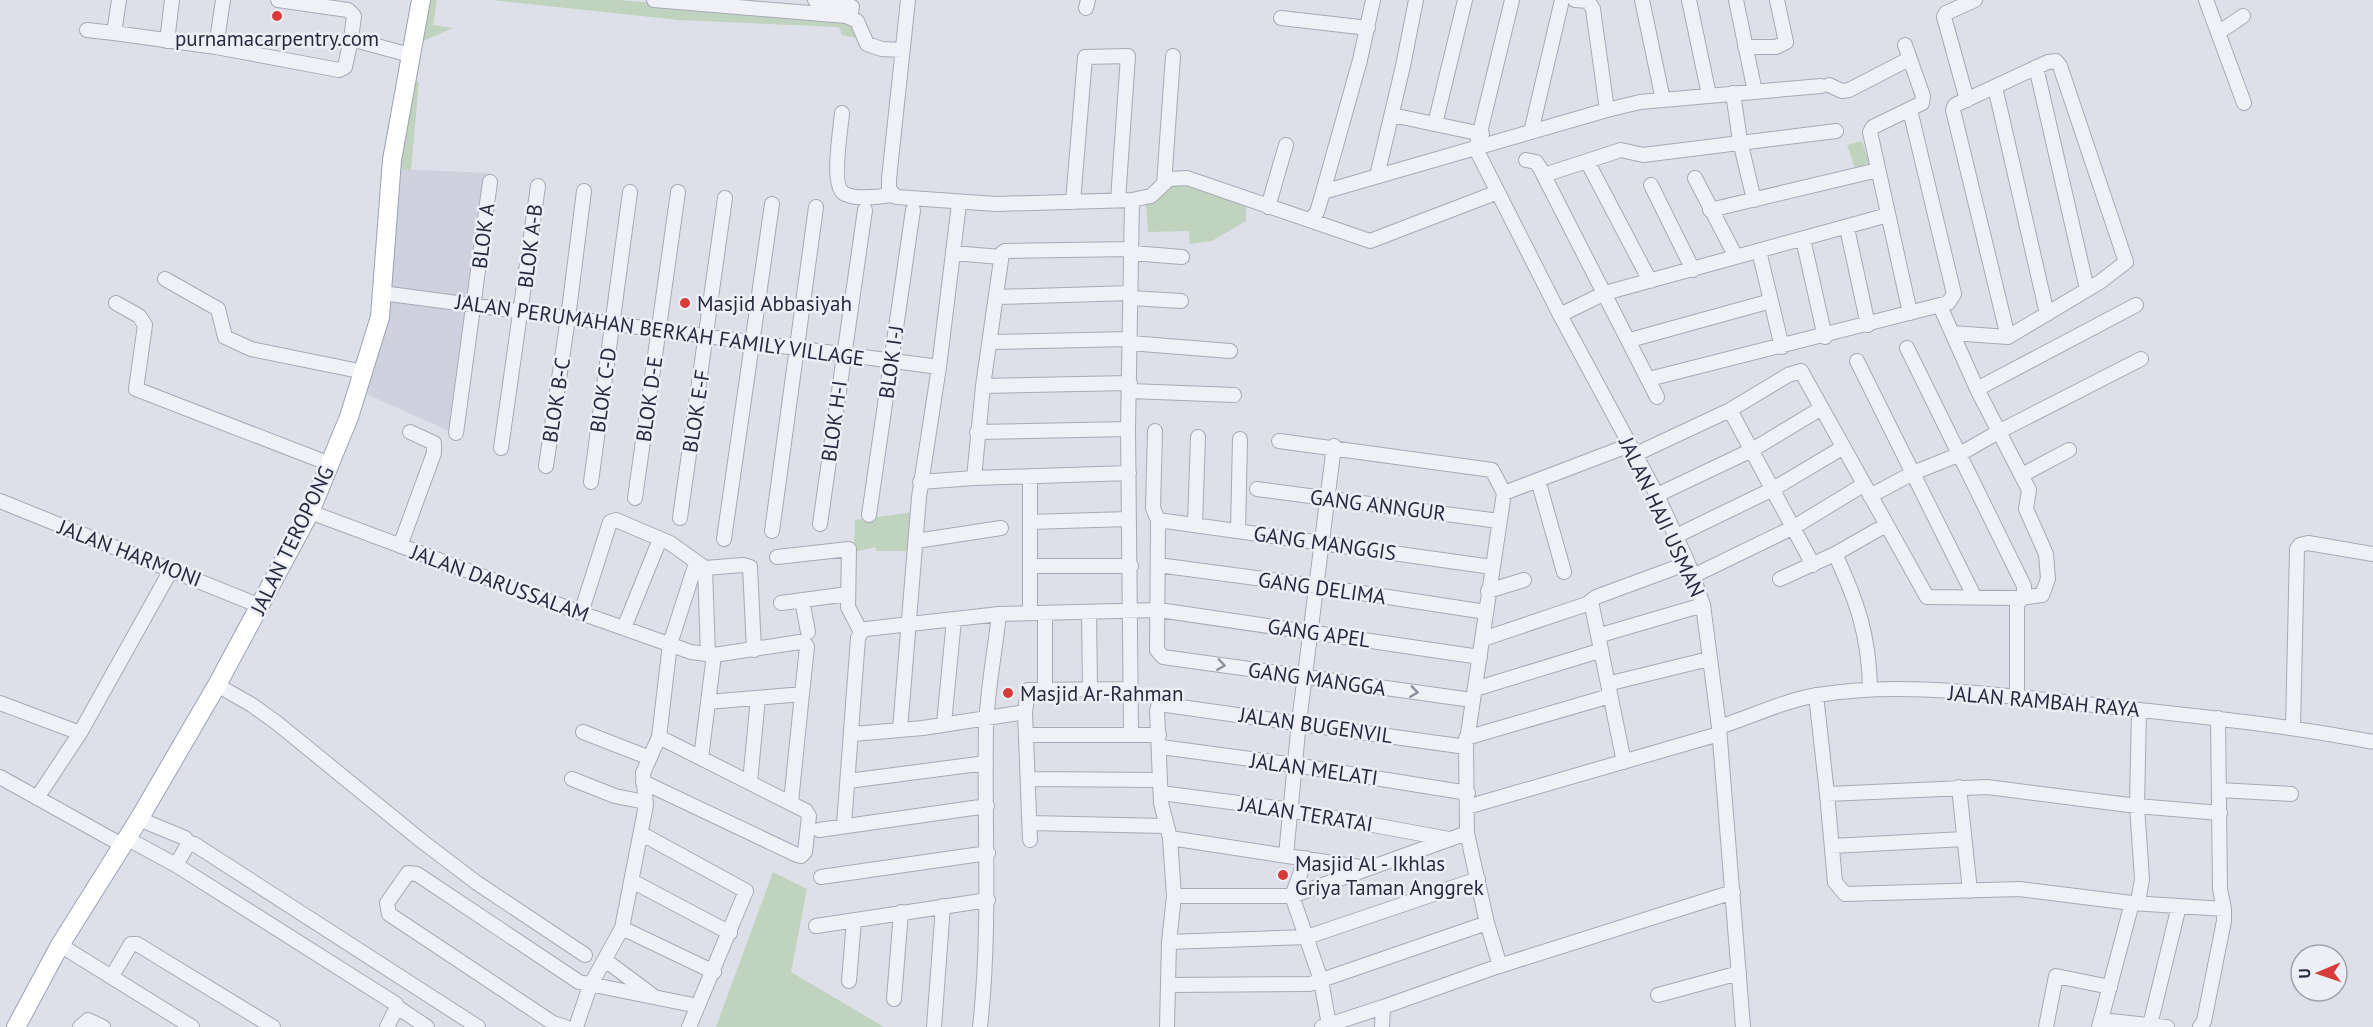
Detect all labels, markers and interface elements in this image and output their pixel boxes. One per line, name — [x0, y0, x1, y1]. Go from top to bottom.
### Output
marker: purnamacarpentry.com — [270, 9, 284, 23]
place label: purnamacarpentry.com — [175, 25, 379, 52]
street label: BLOK A — [466, 201, 500, 270]
street label: BLOK A-B — [511, 202, 549, 290]
street label: JALAN PERUMAHAN BERKAH FAMILY VILLAGE — [453, 288, 866, 372]
place label: Masjid Abbasiyah — [697, 290, 852, 317]
marker: Masjid Abbasiyah — [678, 296, 692, 310]
street label: BLOK I-J — [873, 324, 909, 400]
street label: BLOK C-D — [584, 346, 622, 434]
street label: BLOK D-E — [630, 354, 668, 444]
street label: BLOK B-C — [536, 356, 576, 444]
street label: BLOK E-F — [676, 368, 716, 454]
street label: BLOK H-I — [815, 379, 853, 463]
street label: JALAN HAJI USMAN — [1613, 432, 1711, 601]
street label: JALAN TEROPONG — [244, 461, 340, 620]
street label: GANG ANNGUR — [1309, 483, 1447, 527]
street label: JALAN HARMONI — [54, 513, 206, 593]
street label: GANG MANGGIS — [1252, 520, 1398, 566]
street label: JALAN DARUSSALAM — [406, 538, 593, 628]
street label: GANG DELIMA — [1256, 566, 1388, 610]
street label: GANG APEL — [1266, 612, 1372, 654]
street label: GANG MANGGA — [1246, 656, 1388, 702]
one-way arrow — [1216, 659, 1225, 671]
street label: JALAN RAMBAH RAYA — [1946, 679, 2141, 723]
place label: Masjid Ar-Rahman — [1020, 680, 1183, 707]
one-way arrow — [1409, 685, 1419, 697]
marker: Masjid Ar-Rahman — [1001, 686, 1015, 700]
street label: JALAN BUGENVIL — [1237, 701, 1395, 749]
street label: JALAN MELATI — [1247, 747, 1380, 791]
street label: JALAN TERATAI — [1236, 790, 1375, 838]
place label: Masjid Al - Ikhlas Griya Taman Anggrek — [1295, 850, 1484, 901]
marker: Masjid Al - Ikhlas Griya Taman Anggrek — [1276, 868, 1290, 882]
north arrow — [2289, 943, 2349, 1003]
text: U — [2294, 968, 2314, 979]

